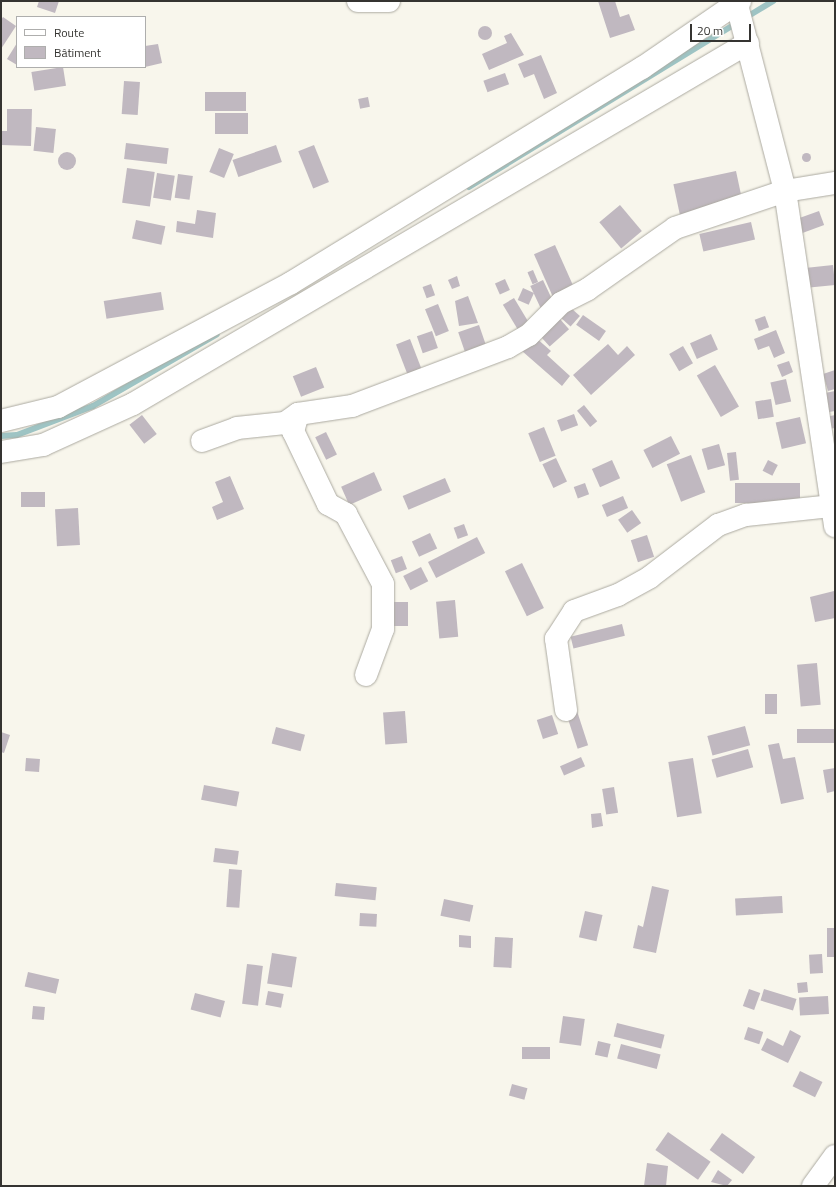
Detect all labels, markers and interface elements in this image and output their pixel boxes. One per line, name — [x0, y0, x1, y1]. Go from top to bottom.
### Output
legend — [16, 16, 146, 68]
scale bar — [692, 16, 753, 42]
text: 20 m — [697, 21, 723, 40]
text: Route — [54, 23, 84, 42]
text: Bâtiment — [54, 43, 101, 62]

